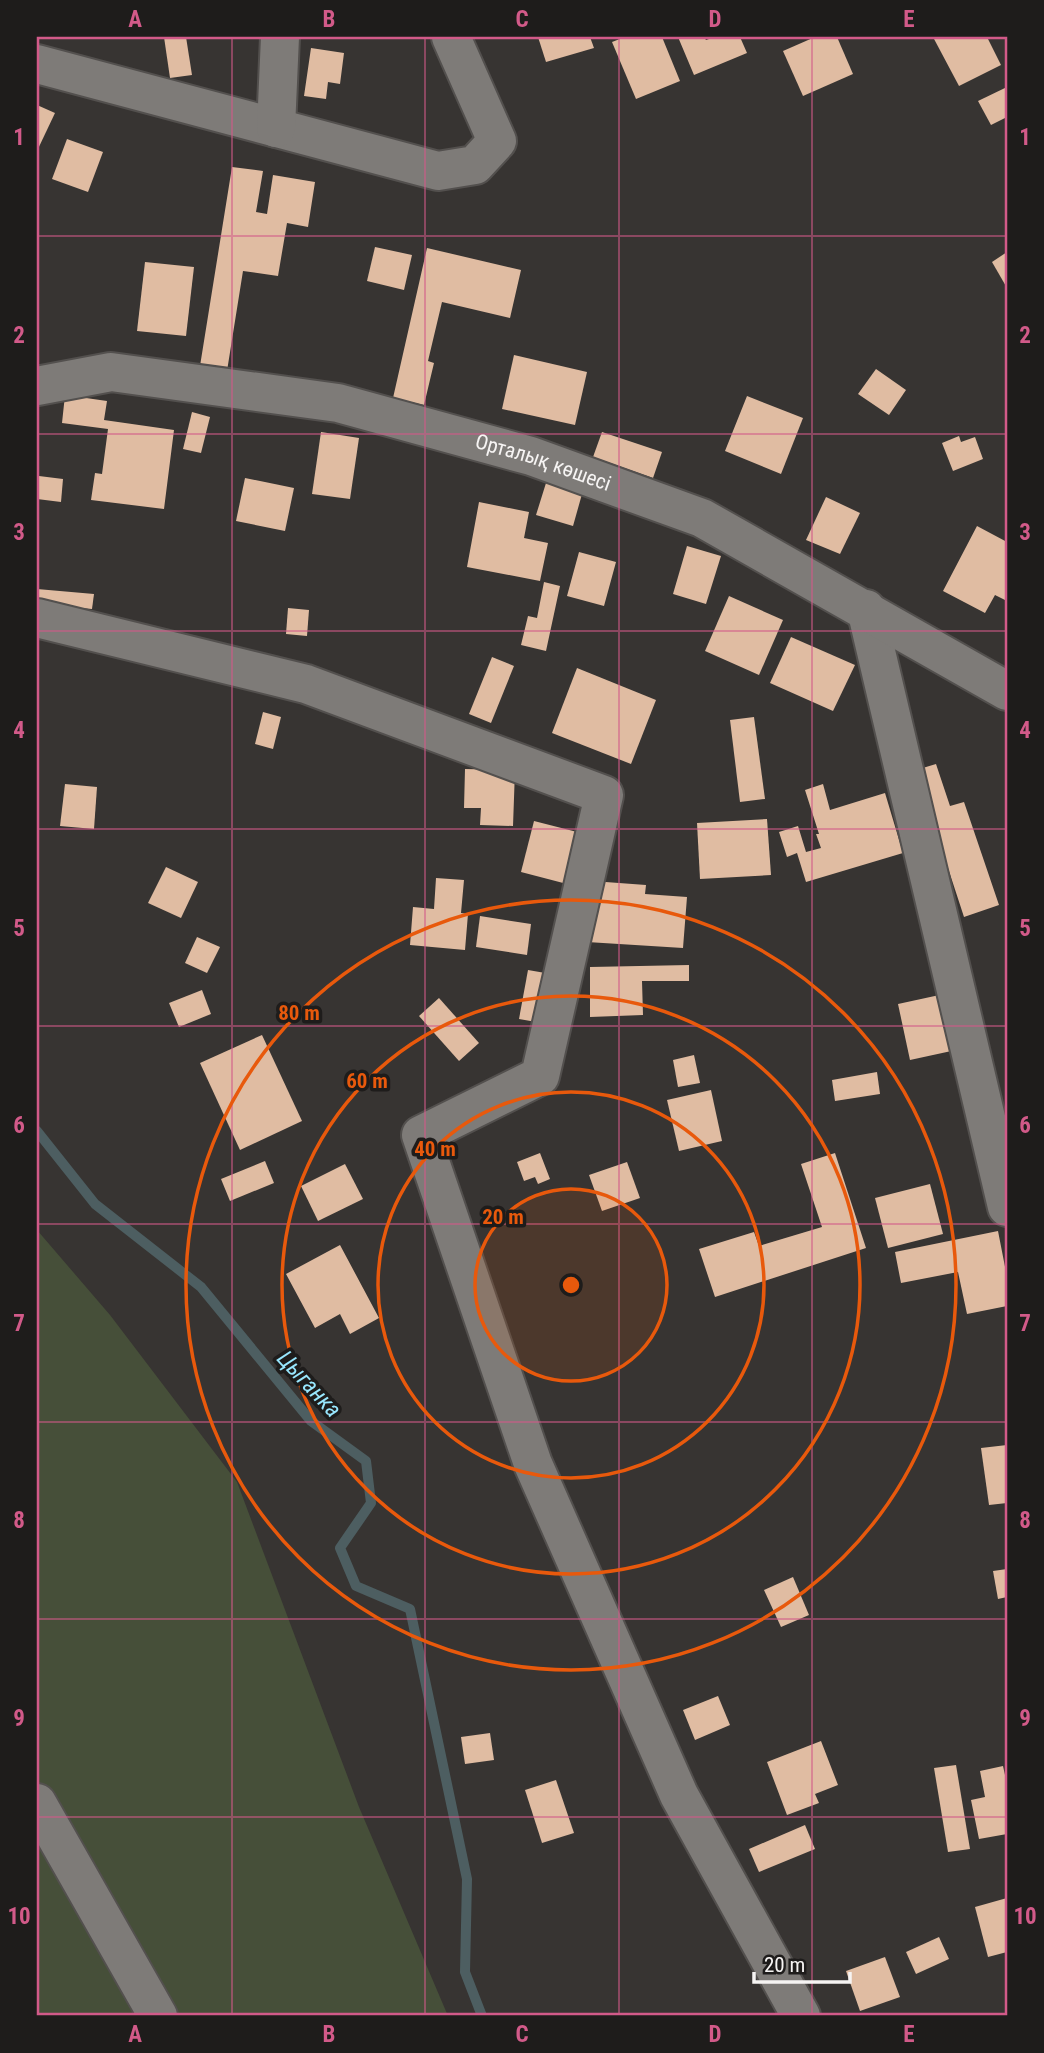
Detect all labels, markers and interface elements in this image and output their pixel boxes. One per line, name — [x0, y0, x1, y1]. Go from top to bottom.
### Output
text: A — [128, 6, 142, 33]
text: B — [323, 6, 335, 33]
text: C — [515, 6, 529, 33]
text: D — [709, 6, 722, 33]
text: E — [903, 6, 915, 33]
text: 1 — [13, 124, 25, 151]
text: 1 — [1019, 124, 1031, 151]
text: 2 — [13, 322, 25, 349]
text: 2 — [1019, 322, 1031, 349]
street label: Орталық көшесі — [473, 429, 614, 496]
text: 3 — [13, 519, 25, 546]
text: 3 — [1019, 519, 1031, 546]
text: 4 — [13, 717, 25, 744]
text: 4 — [1019, 717, 1031, 744]
text: 5 — [13, 915, 25, 942]
text: 5 — [1019, 915, 1031, 942]
text: 80 m — [278, 1001, 320, 1025]
text: 60 m — [346, 1069, 388, 1093]
text: 6 — [13, 1112, 25, 1139]
text: 6 — [1019, 1112, 1031, 1139]
text: 40 m — [414, 1137, 456, 1161]
text: 20 m — [482, 1205, 524, 1229]
centre of rings — [559, 1273, 583, 1297]
text: 7 — [13, 1310, 25, 1337]
text: 7 — [1019, 1310, 1031, 1337]
water label: Цыганка — [271, 1345, 347, 1423]
text: 8 — [13, 1507, 25, 1534]
text: 8 — [1019, 1507, 1031, 1534]
text: 9 — [13, 1705, 25, 1732]
text: 9 — [1019, 1705, 1031, 1732]
text: 10 — [7, 1903, 31, 1930]
text: 10 — [1013, 1903, 1037, 1930]
scale bar — [754, 1941, 850, 1985]
text: 20 m — [764, 1953, 805, 1977]
text: A — [128, 2021, 142, 2048]
text: B — [323, 2021, 335, 2048]
text: C — [515, 2021, 529, 2048]
text: D — [709, 2021, 722, 2048]
text: E — [903, 2021, 915, 2048]

